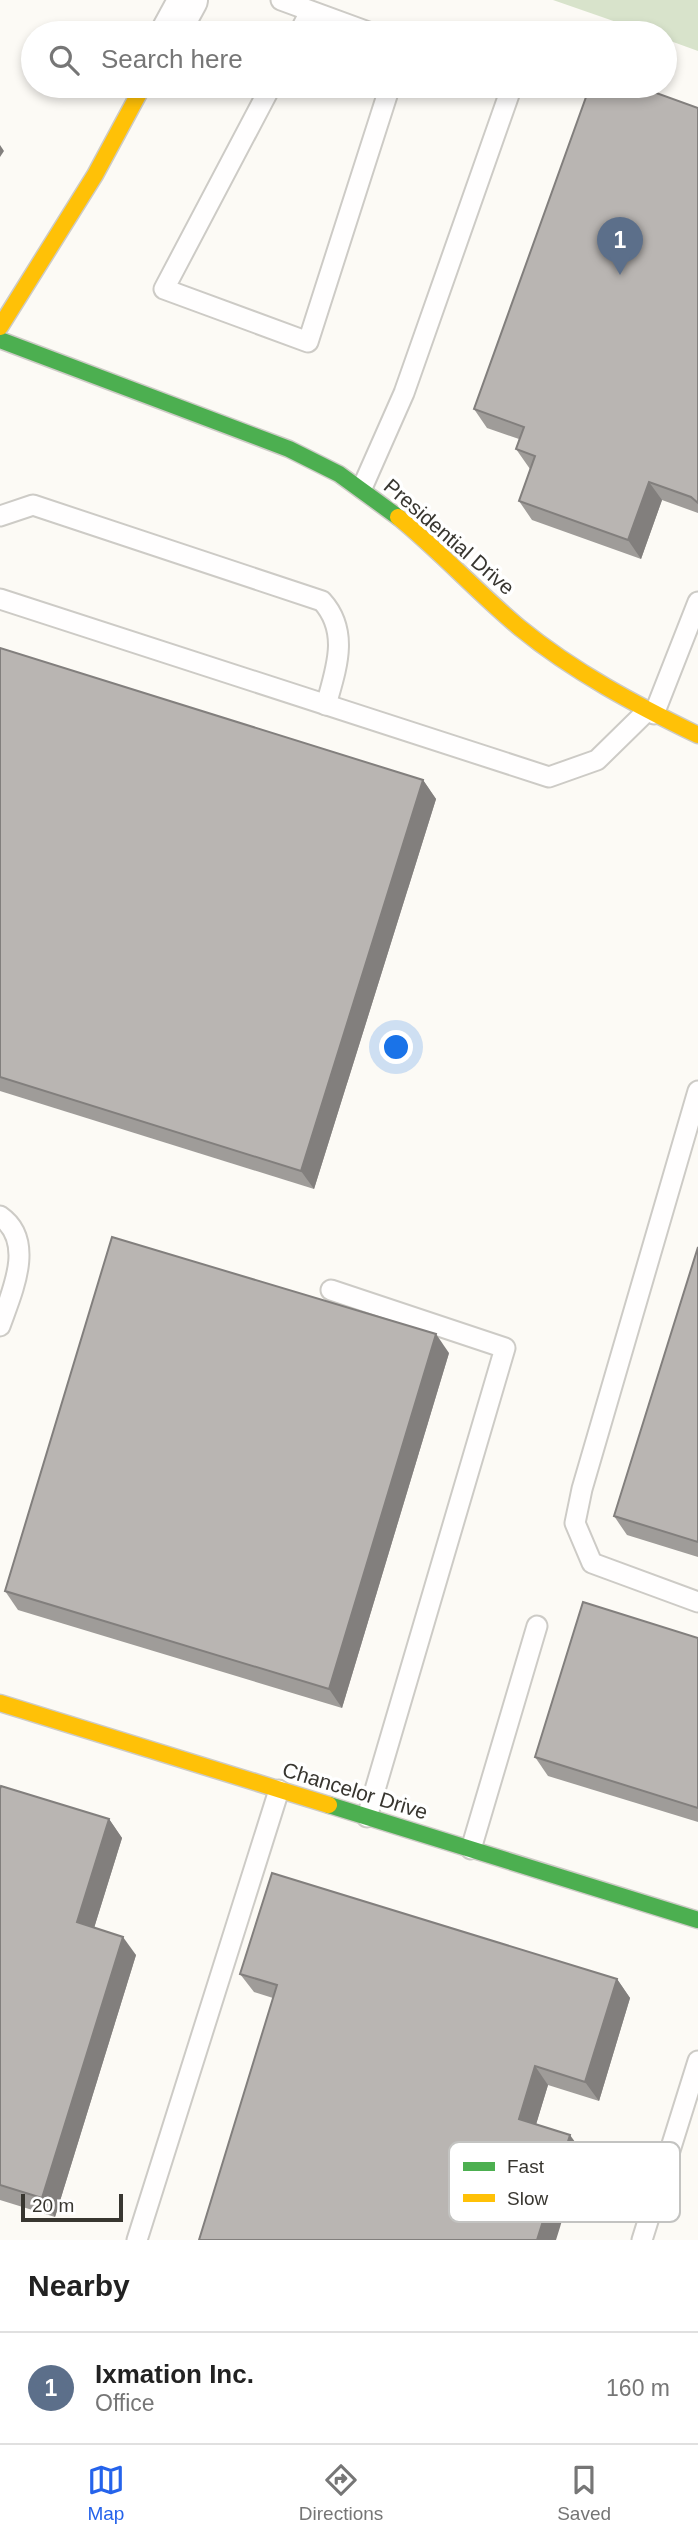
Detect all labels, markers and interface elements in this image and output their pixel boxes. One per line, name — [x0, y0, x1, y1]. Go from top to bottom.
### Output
search box — [21, 21, 677, 98]
icon: search — [45, 41, 83, 79]
text: Search here — [101, 44, 243, 74]
pin: 1 — [597, 217, 643, 275]
street label: Presidential Drive — [380, 474, 519, 599]
your location — [379, 1030, 413, 1064]
street label: Chancelor Drive — [280, 1758, 431, 1824]
legend — [449, 2142, 680, 2222]
text: Fast — [507, 2156, 545, 2177]
text: Slow — [507, 2188, 548, 2209]
scale bar — [21, 2191, 122, 2223]
text: 20 m — [32, 2195, 74, 2216]
text: Nearby — [28, 2269, 130, 2302]
text: Ixmation Inc. — [95, 2359, 254, 2389]
text: 1 — [45, 2375, 57, 2401]
text: 160 m — [606, 2375, 670, 2401]
text: Office — [95, 2390, 155, 2416]
tab: Map — [87, 2461, 125, 2525]
tab: Directions — [299, 2461, 383, 2525]
tab: Saved — [557, 2461, 611, 2525]

